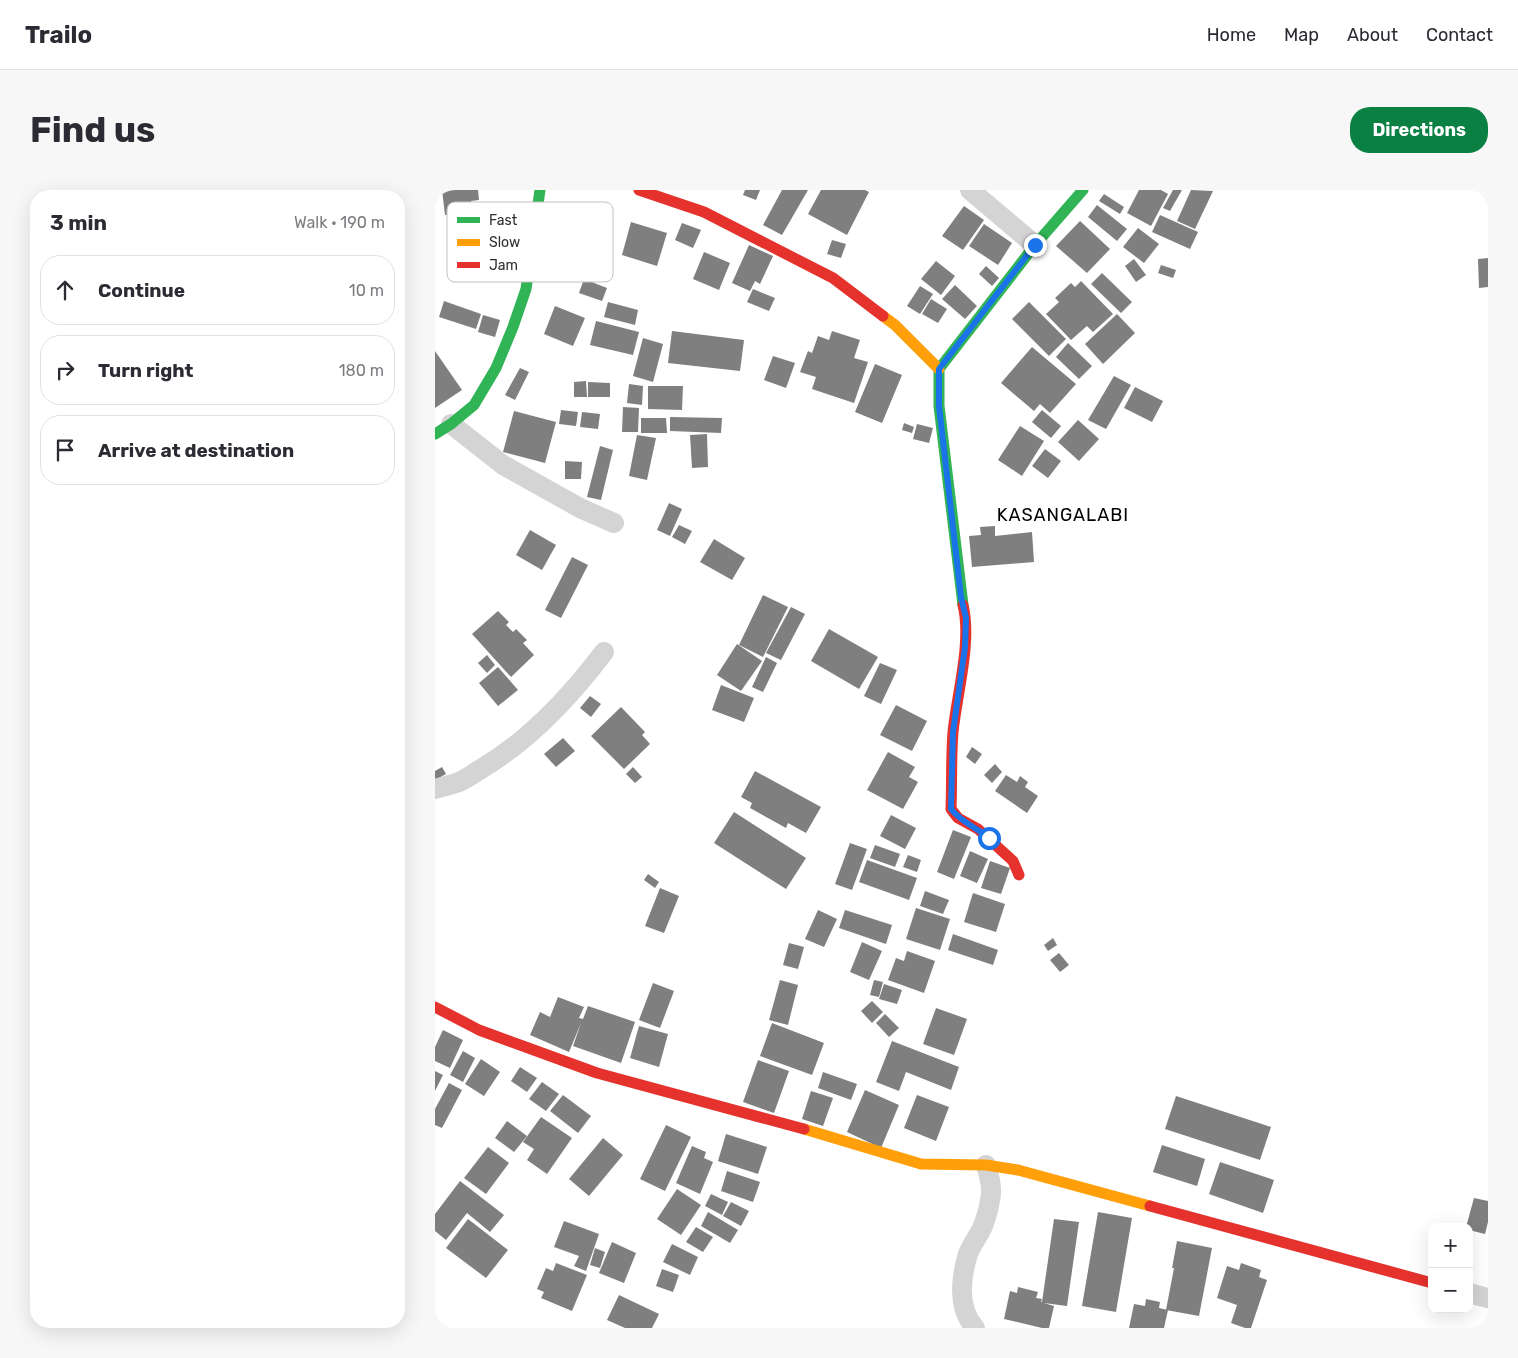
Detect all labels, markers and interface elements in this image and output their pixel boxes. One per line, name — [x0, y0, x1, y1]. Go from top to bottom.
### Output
text: Trailo — [25, 21, 92, 49]
text: Home — [1207, 24, 1256, 46]
text: Map — [1284, 24, 1319, 46]
text: About — [1347, 24, 1398, 46]
text: Contact — [1426, 24, 1493, 46]
button: Directions — [1350, 107, 1488, 153]
text: Find us — [30, 109, 155, 151]
legend — [447, 202, 613, 282]
text: 3 min — [50, 210, 107, 235]
text: Fast — [489, 212, 518, 229]
text: Walk · 190 m — [294, 213, 385, 232]
text: Slow — [489, 234, 520, 251]
route end — [1024, 234, 1047, 257]
text: Jam — [489, 257, 518, 274]
icon: ahead — [51, 276, 79, 304]
text: Continue — [98, 279, 185, 302]
text: 10 m — [349, 281, 384, 300]
icon: right — [51, 356, 79, 384]
text: Turn right — [98, 359, 193, 382]
text: 180 m — [339, 361, 384, 380]
icon: arrive — [51, 436, 79, 464]
text: Arrive at destination — [98, 439, 294, 462]
district label: KASANGALABI — [997, 504, 1129, 526]
route start — [978, 827, 1001, 850]
map controls — [1428, 1223, 1473, 1313]
button: + — [1428, 1223, 1473, 1268]
button: − — [1428, 1268, 1473, 1313]

